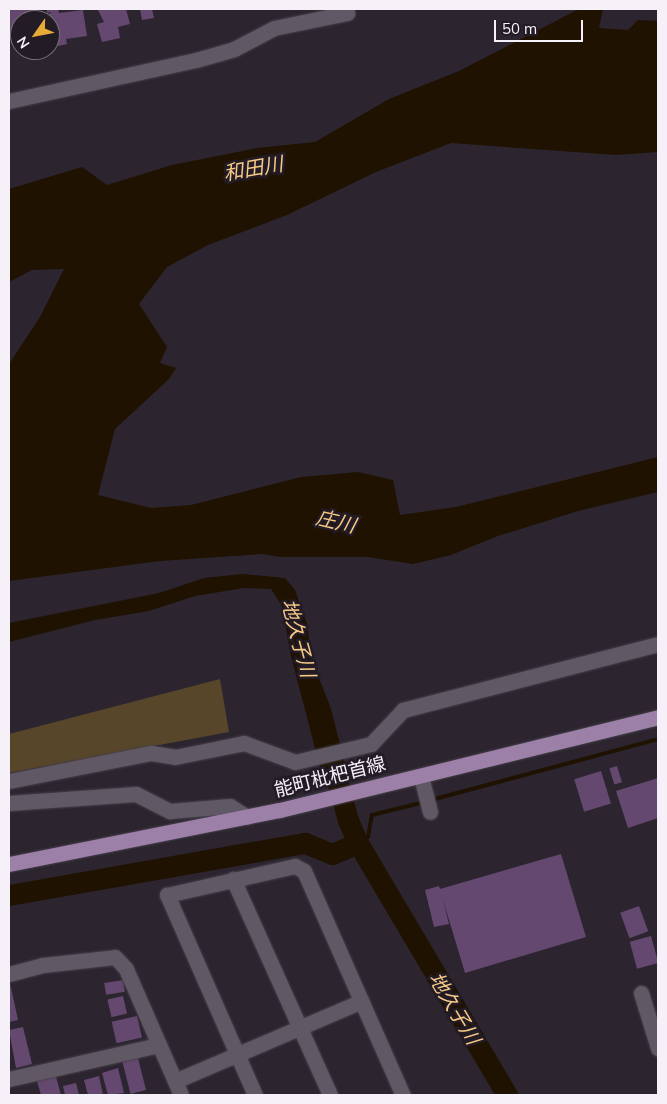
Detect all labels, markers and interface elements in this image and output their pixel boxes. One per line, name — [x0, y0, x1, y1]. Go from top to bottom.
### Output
north arrow — [10, 10, 60, 60]
scale bar — [497, 10, 586, 42]
text: 50 m — [502, 19, 537, 38]
text: N — [13, 33, 34, 52]
water label: 和田川 — [221, 151, 285, 185]
water label: 庄川 — [314, 505, 358, 537]
water label: 地久子川 — [277, 596, 321, 680]
street label: 能町枇杷首線 — [272, 752, 388, 802]
water label: 地久子川 — [424, 968, 486, 1048]

